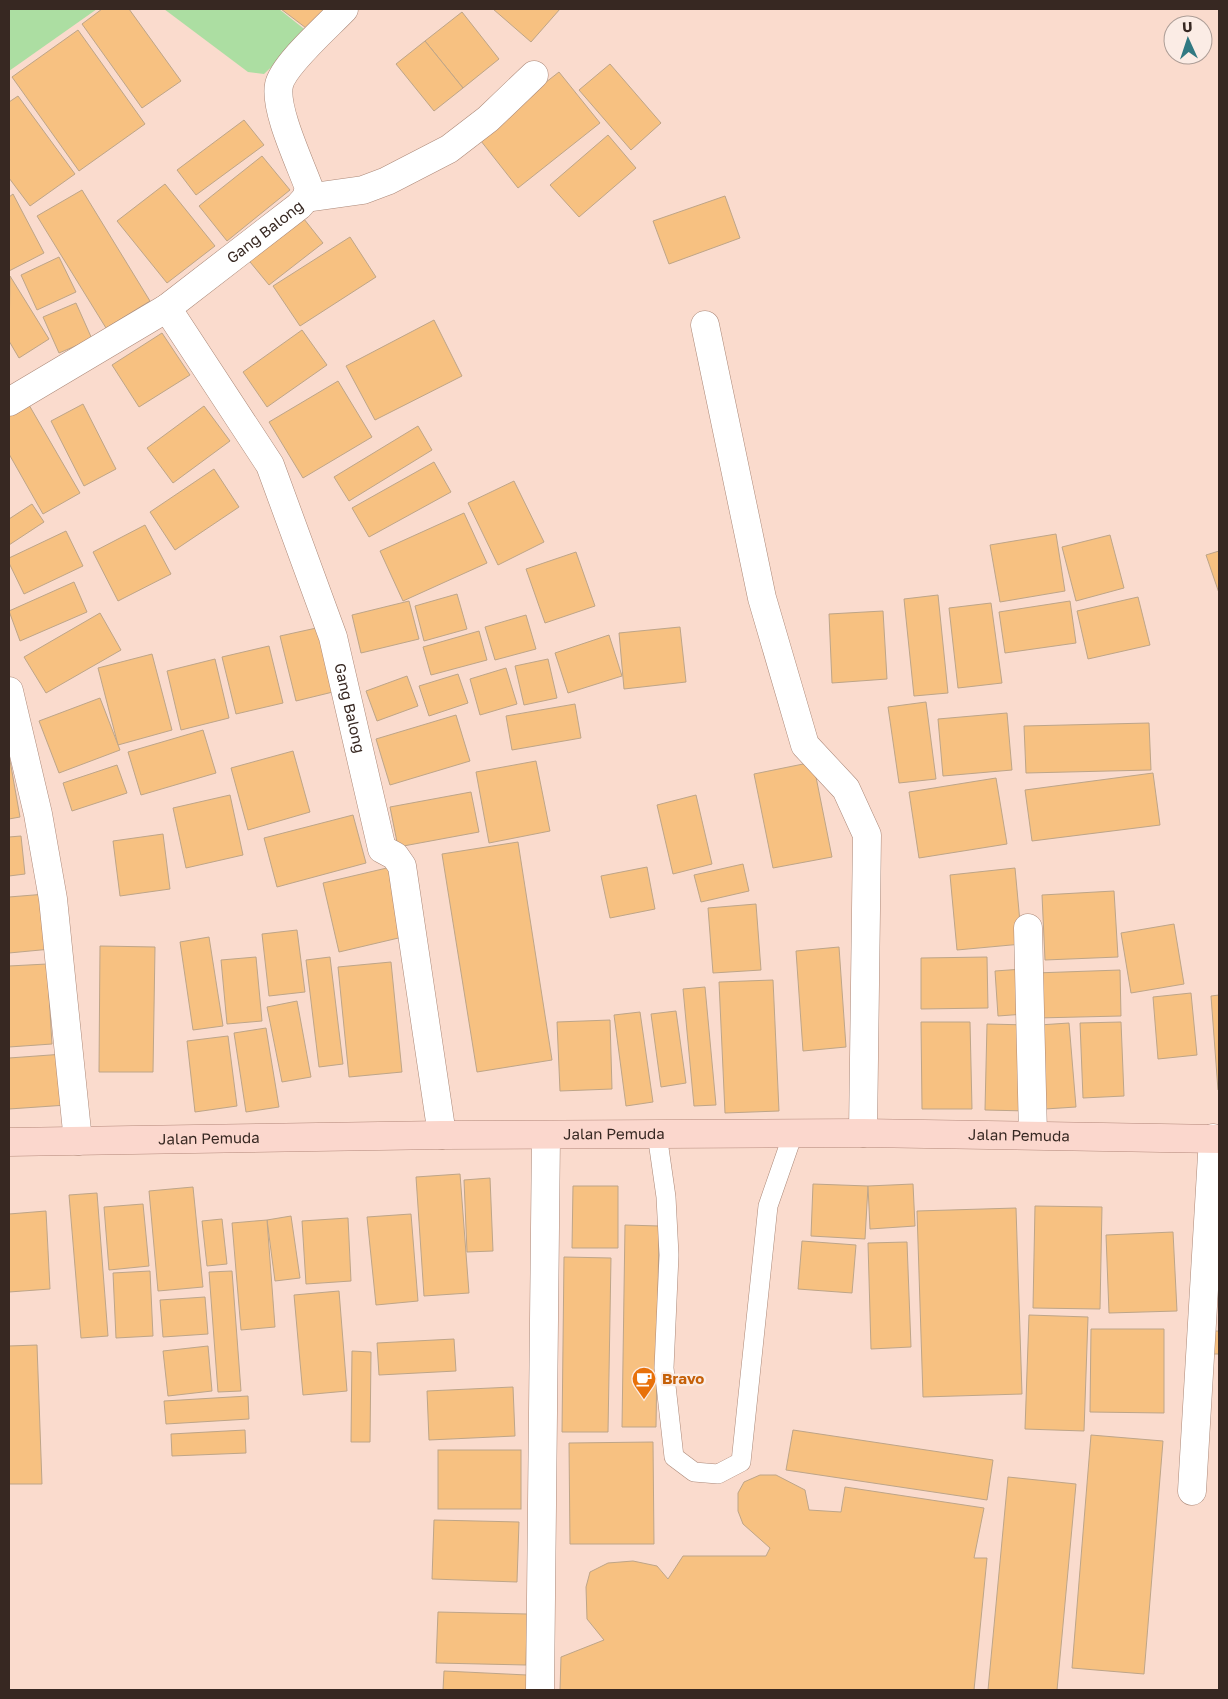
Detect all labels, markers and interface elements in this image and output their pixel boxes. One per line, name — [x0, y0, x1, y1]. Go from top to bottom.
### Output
north arrow — [1163, 15, 1213, 65]
text: U — [1182, 18, 1193, 35]
street label: Gang Balong — [223, 196, 307, 267]
street label: Gang Balong — [331, 661, 370, 755]
street label: Jalan Pemuda — [563, 1124, 665, 1142]
street label: Jalan Pemuda — [968, 1125, 1070, 1144]
street label: Jalan Pemuda — [158, 1128, 260, 1148]
cafe icon: Bravo — [631, 1366, 657, 1400]
place label: Bravo — [662, 1369, 704, 1387]

